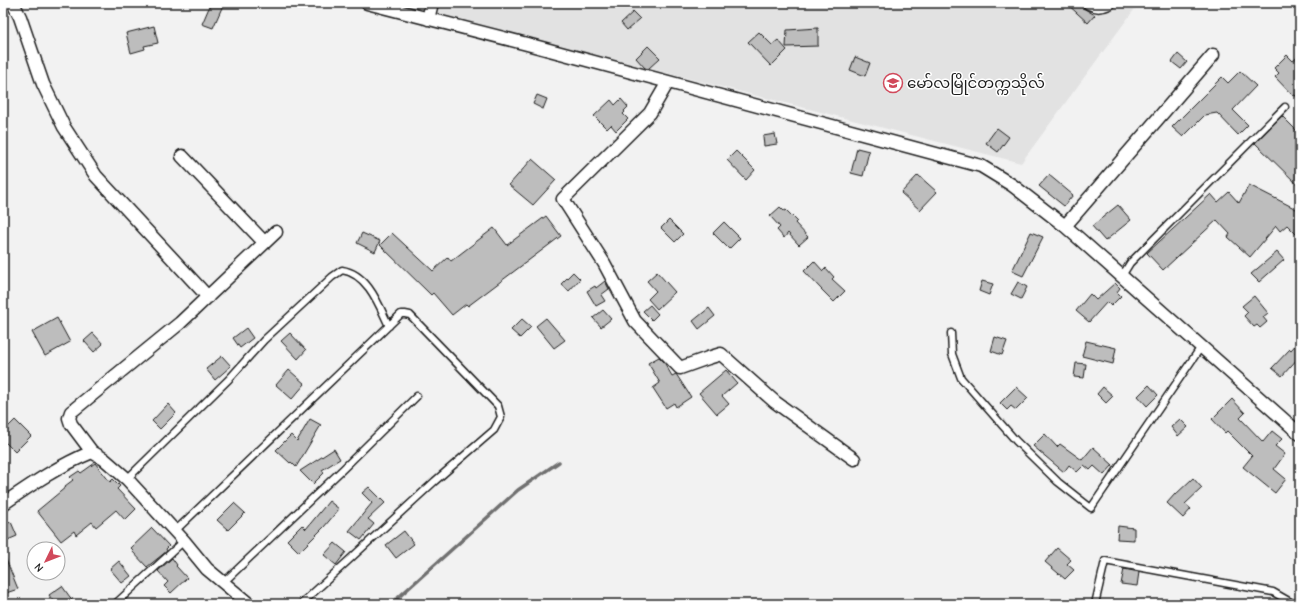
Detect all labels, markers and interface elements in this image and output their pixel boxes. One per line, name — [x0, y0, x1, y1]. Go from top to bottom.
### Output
school or university icon: မော်လမြိုင်တက္ကသိုလ် — [882, 72, 904, 94]
place label: မော်လမြိုင်တက္ကသိုလ် — [907, 73, 1045, 95]
north arrow — [26, 541, 66, 581]
text: N — [32, 560, 46, 575]

